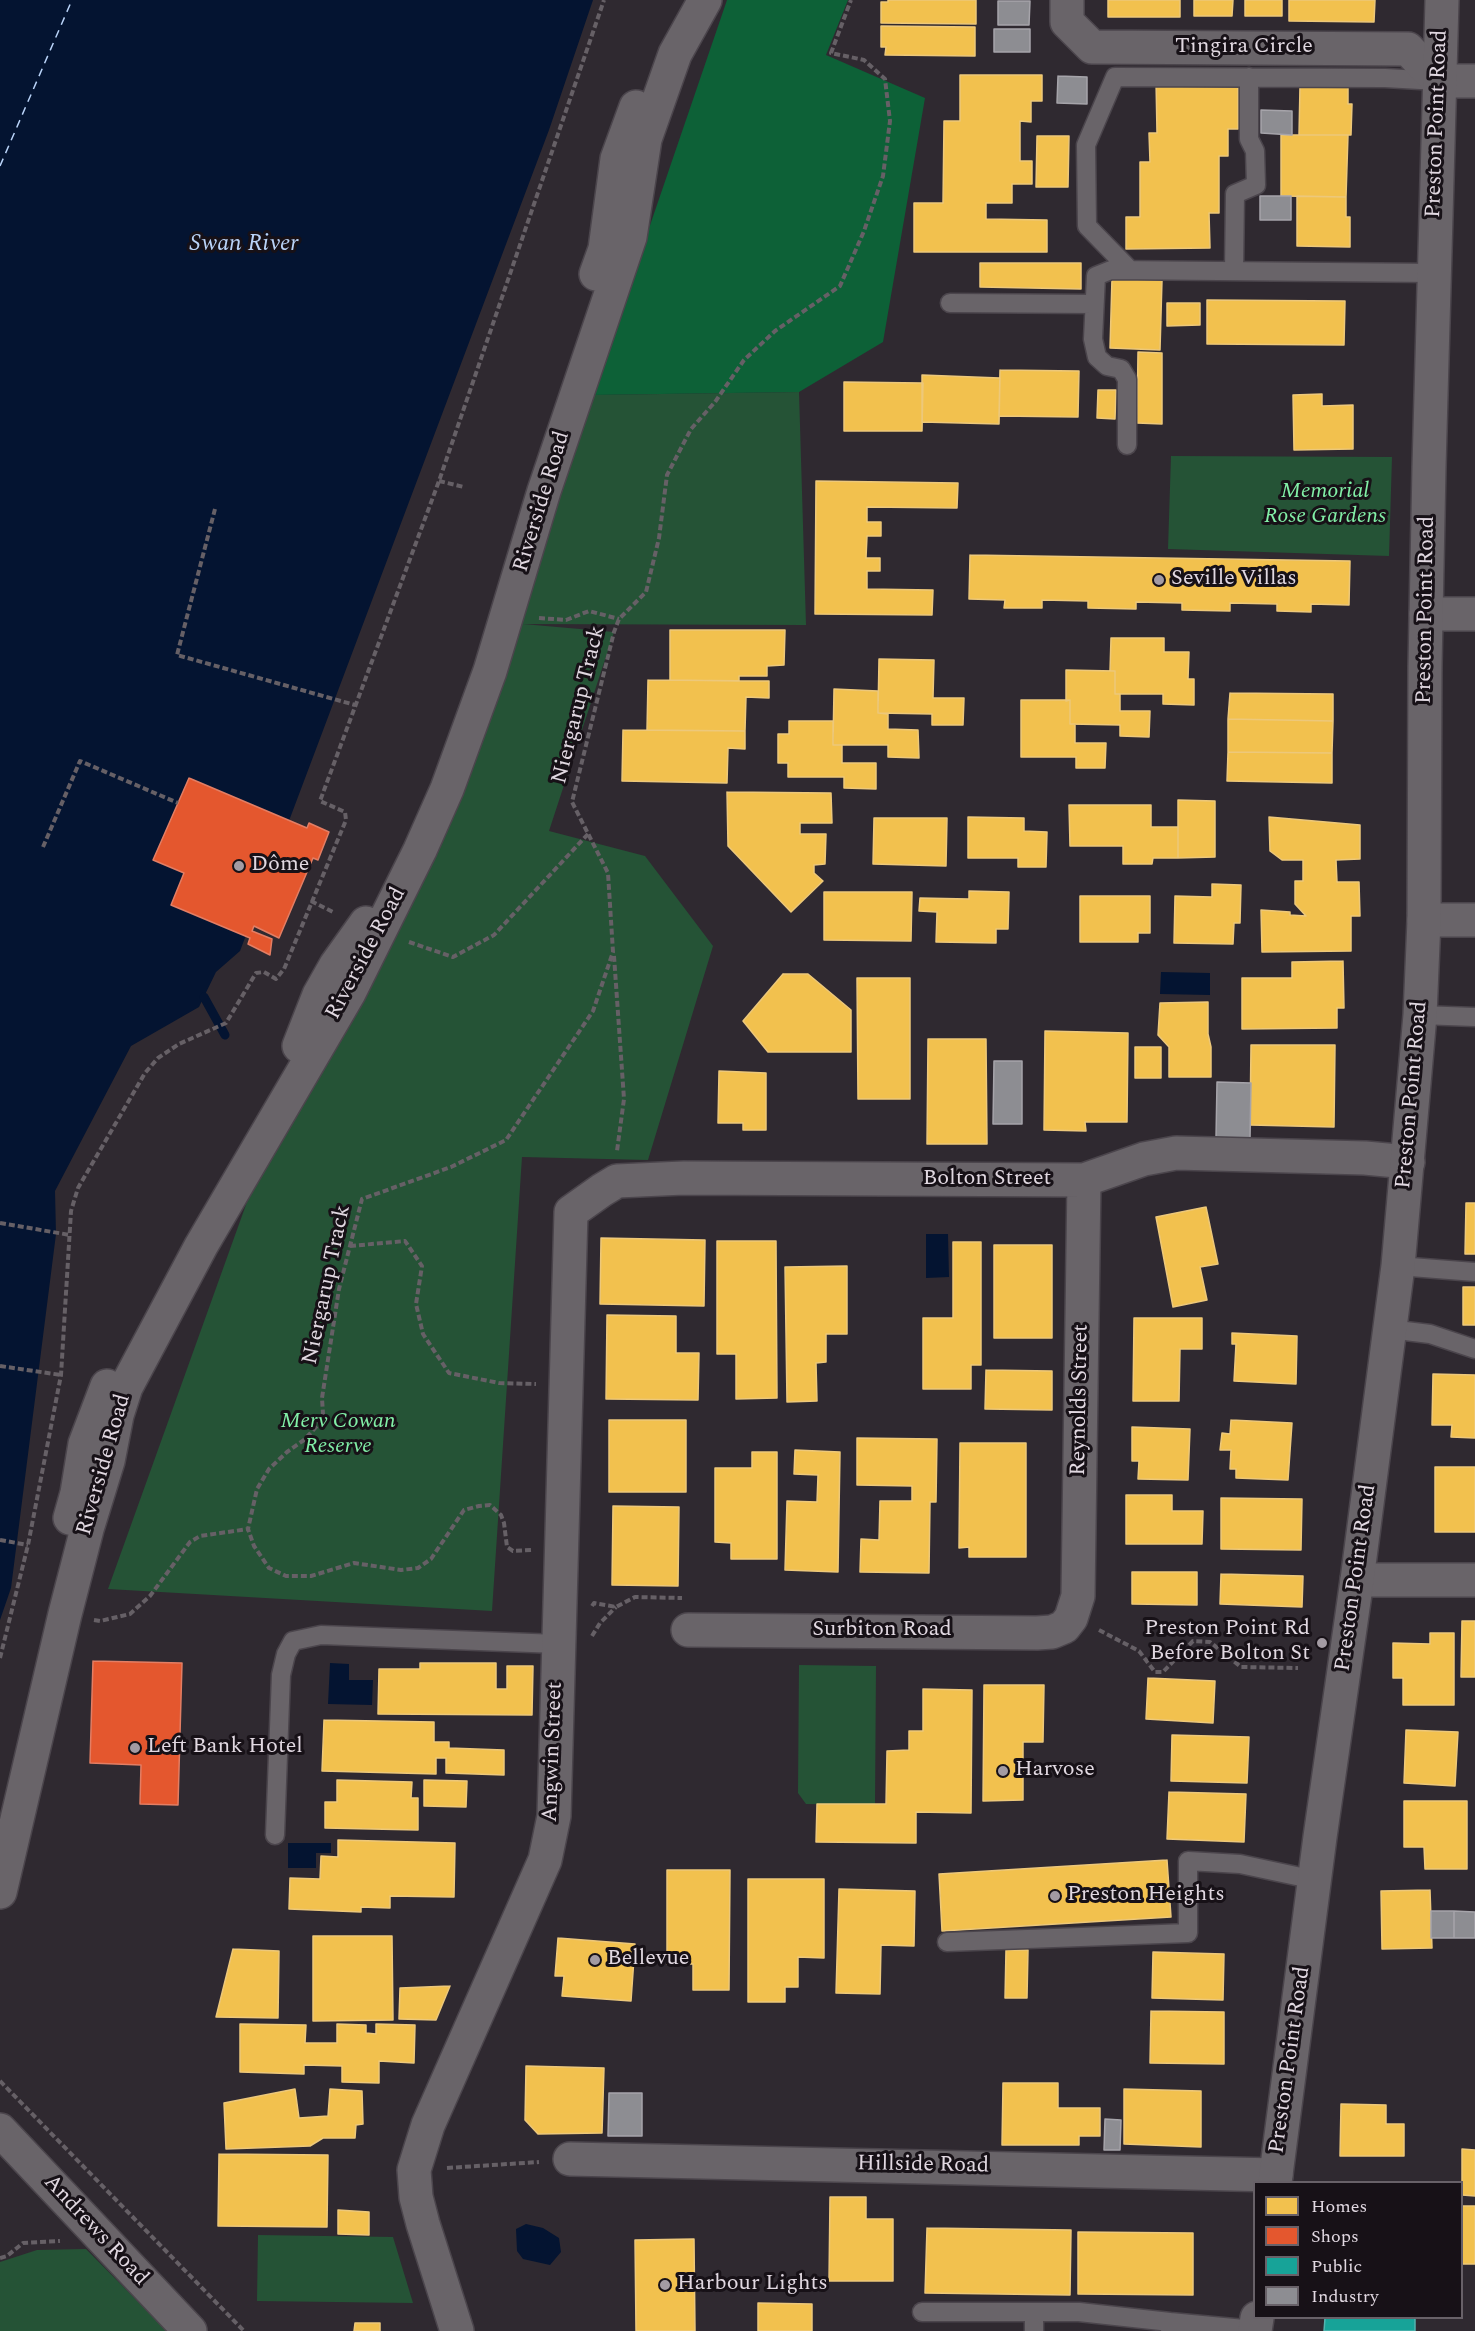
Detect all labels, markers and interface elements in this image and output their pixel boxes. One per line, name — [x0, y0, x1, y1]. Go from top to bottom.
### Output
street label: Preston Point Road — [1422, 29, 1454, 219]
street label: Tingira Circle — [1175, 35, 1313, 61]
water label: Swan River — [189, 231, 299, 259]
street label: Riverside Road — [509, 428, 577, 576]
park label: Memorial Rose Gardens — [1264, 480, 1386, 532]
street label: Preston Point Road — [1412, 516, 1442, 704]
place label: Seville Villas — [1171, 567, 1297, 593]
marker: Seville Villas — [1152, 573, 1166, 587]
street label: Niergarup Track — [548, 623, 612, 787]
place label: Dôme — [251, 853, 309, 879]
marker: Dôme — [232, 859, 246, 873]
street label: Riverside Road — [321, 883, 413, 1025]
street label: Preston Point Road — [1392, 1000, 1434, 1190]
street label: Bolton Street — [923, 1167, 1051, 1193]
street label: Niergarup Track — [298, 1203, 358, 1367]
street label: Reynolds Street — [1066, 1324, 1096, 1476]
street label: Riverside Road — [72, 1391, 138, 1539]
park label: Merv Cowan Reserve — [280, 1410, 396, 1462]
street label: Preston Point Road — [1331, 1483, 1383, 1673]
place label: Preston Point Rd Before Bolton St — [1144, 1617, 1310, 1669]
street label: Surbiton Road — [812, 1618, 952, 1644]
marker: Preston Point Rd Before Bolton St — [1315, 1636, 1329, 1650]
street label: Angwin Street — [538, 1681, 570, 1823]
place label: Left Bank Hotel — [147, 1735, 303, 1761]
marker: Left Bank Hotel — [128, 1741, 142, 1755]
place label: Harvose — [1015, 1758, 1095, 1784]
marker: Harvose — [996, 1764, 1010, 1778]
place label: Preston Heights — [1067, 1883, 1225, 1909]
marker: Preston Heights — [1048, 1889, 1062, 1903]
place label: Bellevue — [607, 1947, 689, 1973]
marker: Bellevue — [588, 1953, 602, 1967]
street label: Preston Point Road — [1265, 1965, 1317, 2155]
street label: Hillside Road — [857, 2152, 989, 2180]
street label: Andrews Road — [37, 2170, 153, 2292]
legend — [1253, 2181, 1463, 2319]
text: Homes — [1311, 2193, 1367, 2220]
text: Shops — [1311, 2223, 1359, 2250]
text: Public — [1311, 2253, 1362, 2280]
place label: Harbour Lights — [677, 2272, 828, 2298]
marker: Harbour Lights — [658, 2278, 672, 2292]
text: Industry — [1311, 2283, 1379, 2310]

